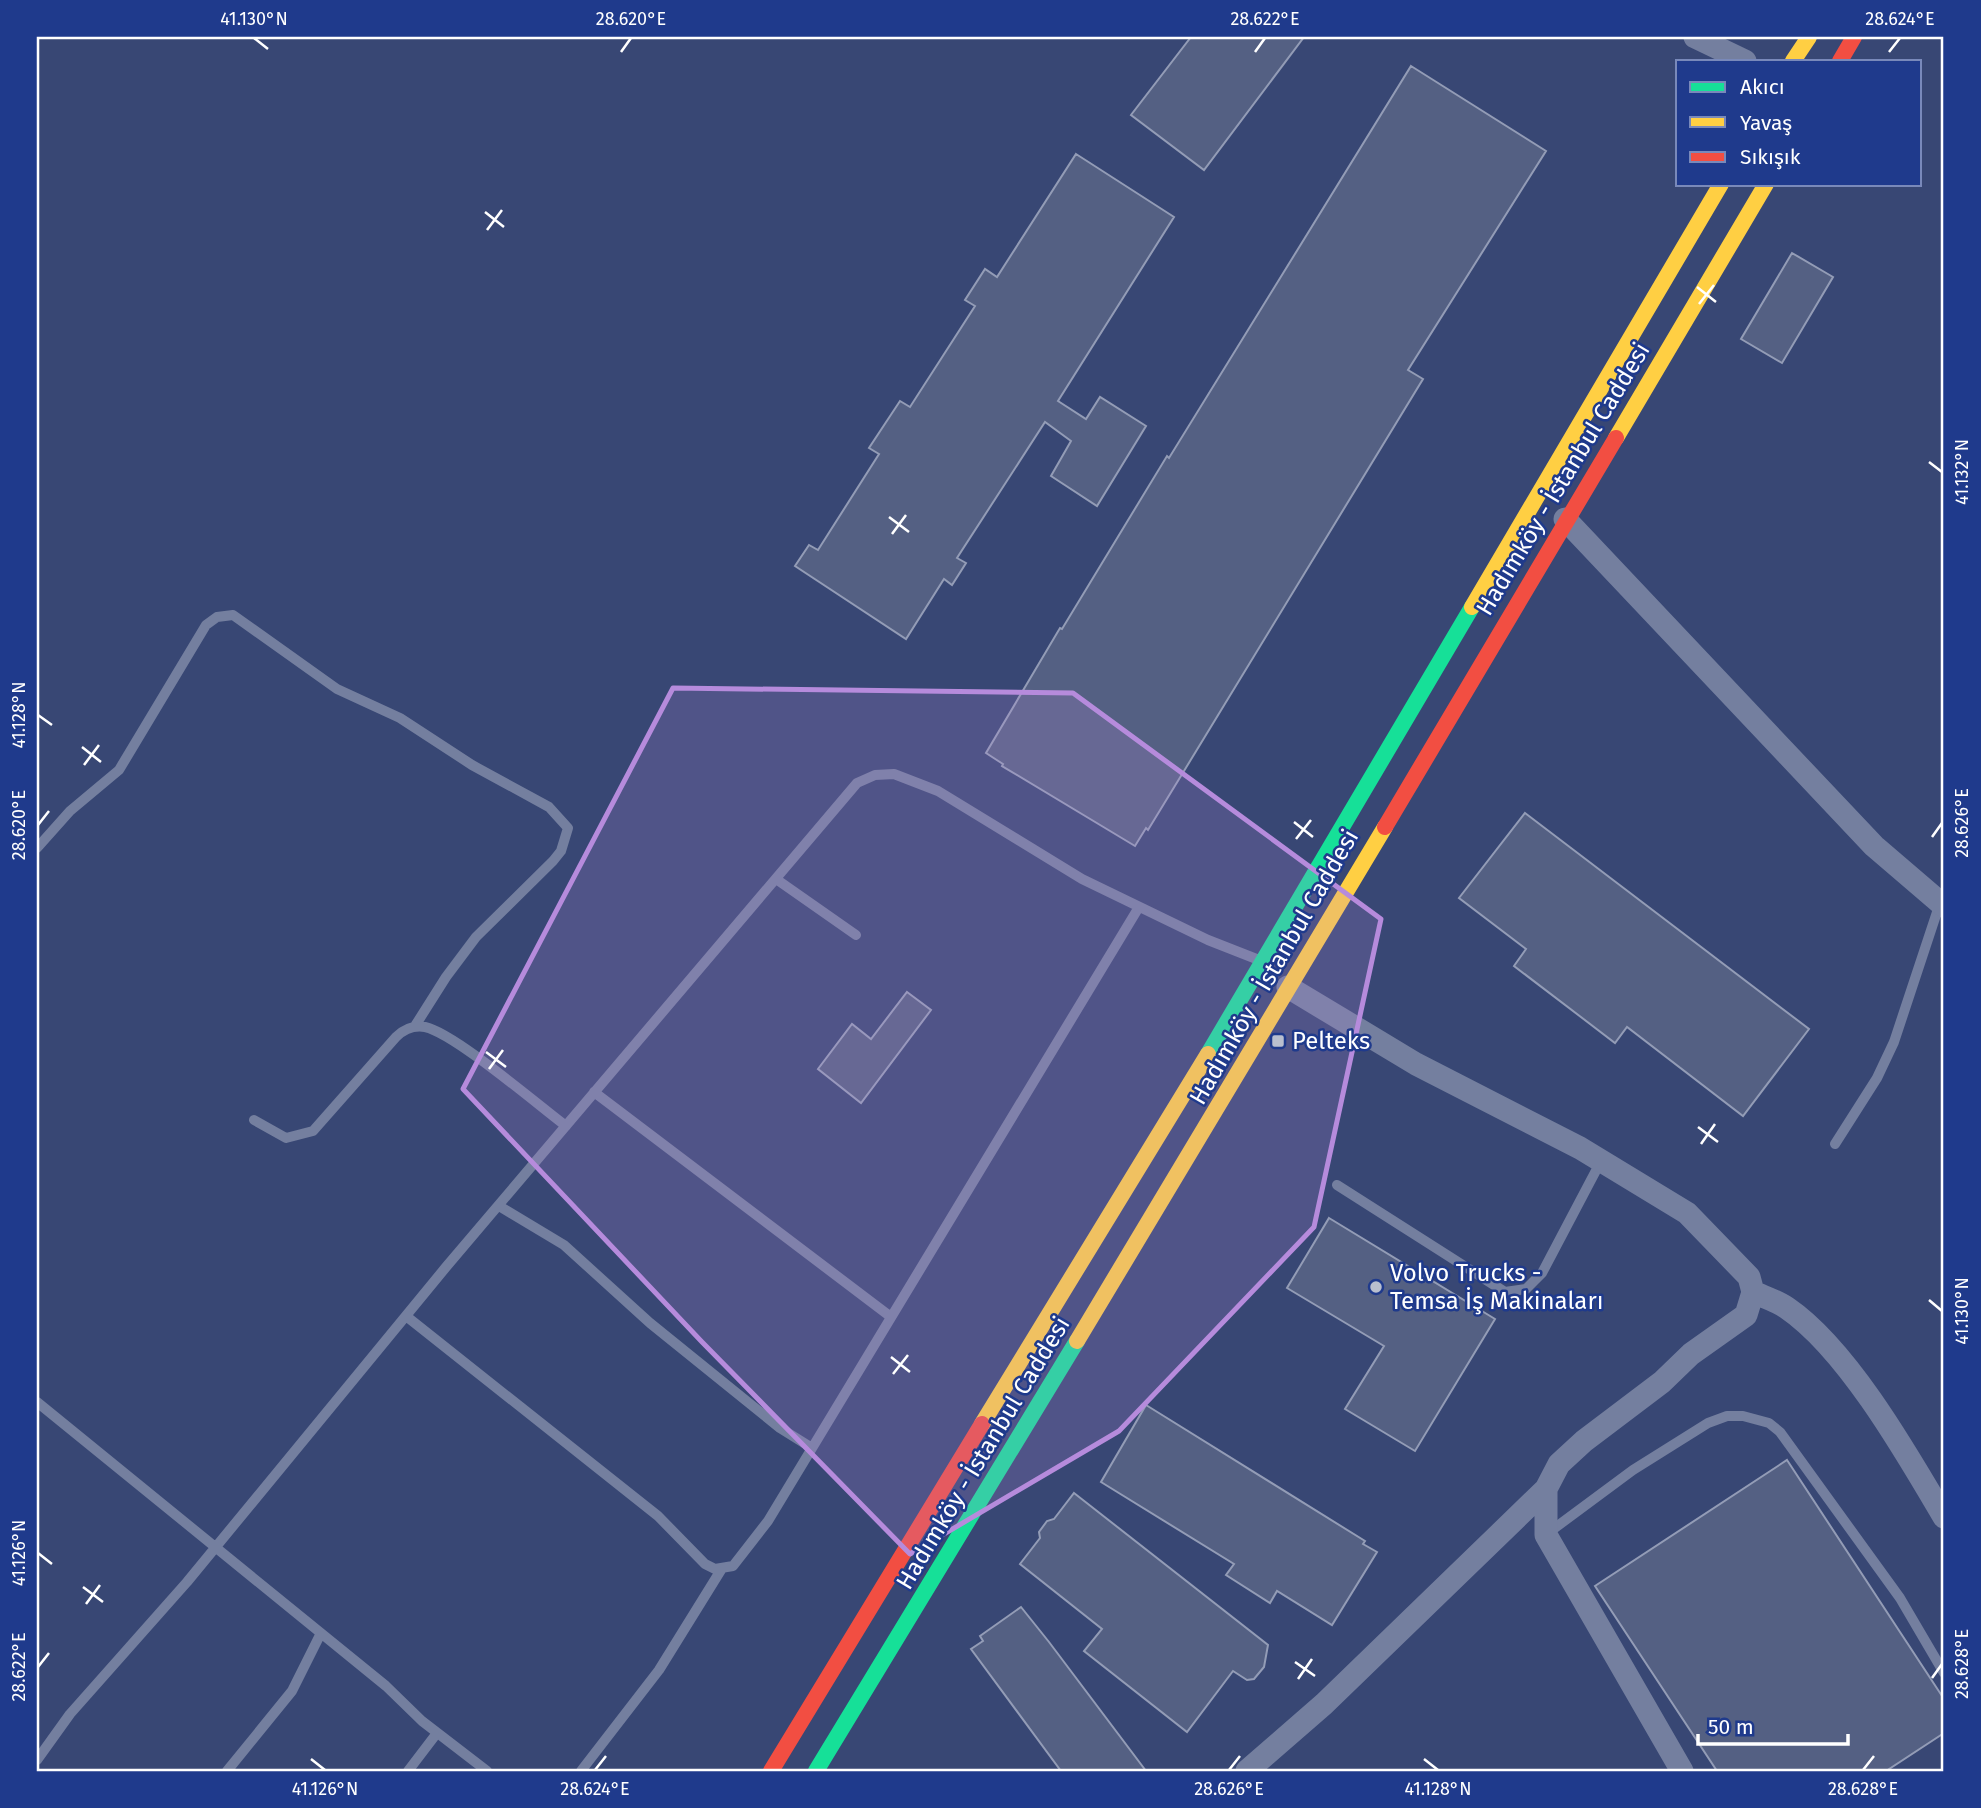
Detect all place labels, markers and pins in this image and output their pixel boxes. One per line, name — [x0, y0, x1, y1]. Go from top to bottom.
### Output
place label: Pelteks — [1292, 1027, 1370, 1055]
marker: Pelteks — [1270, 1033, 1286, 1049]
place label: Volvo Trucks - Temsa İş Makinaları — [1390, 1259, 1603, 1315]
marker: Volvo Trucks - Temsa İş Makinaları — [1368, 1279, 1384, 1295]

